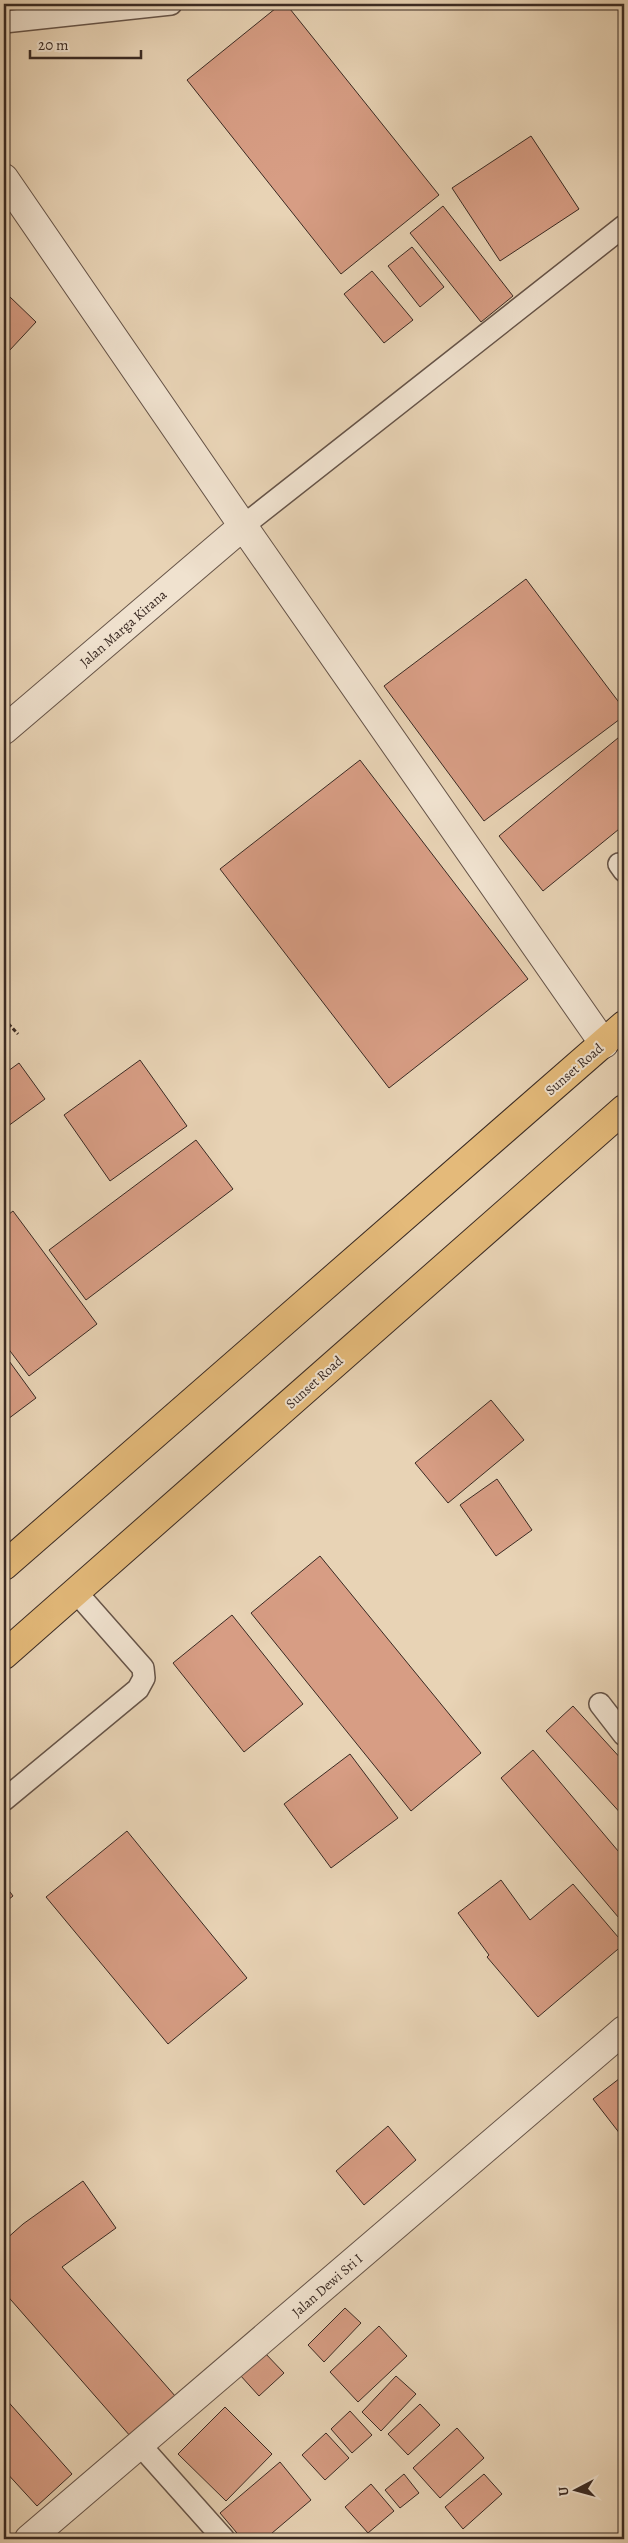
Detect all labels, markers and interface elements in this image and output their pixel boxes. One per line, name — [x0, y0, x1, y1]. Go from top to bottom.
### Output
scale bar — [30, 28, 141, 60]
text: 20 m — [38, 35, 69, 55]
street label: Jalan Marga Kirana — [76, 585, 171, 671]
street label: Sunset Road — [541, 1039, 608, 1100]
street label: Sunset Road — [282, 1351, 347, 1413]
street label: Jalan Dewi Sri I — [288, 2249, 367, 2321]
north arrow — [550, 2466, 600, 2516]
text: U — [554, 2486, 573, 2497]

